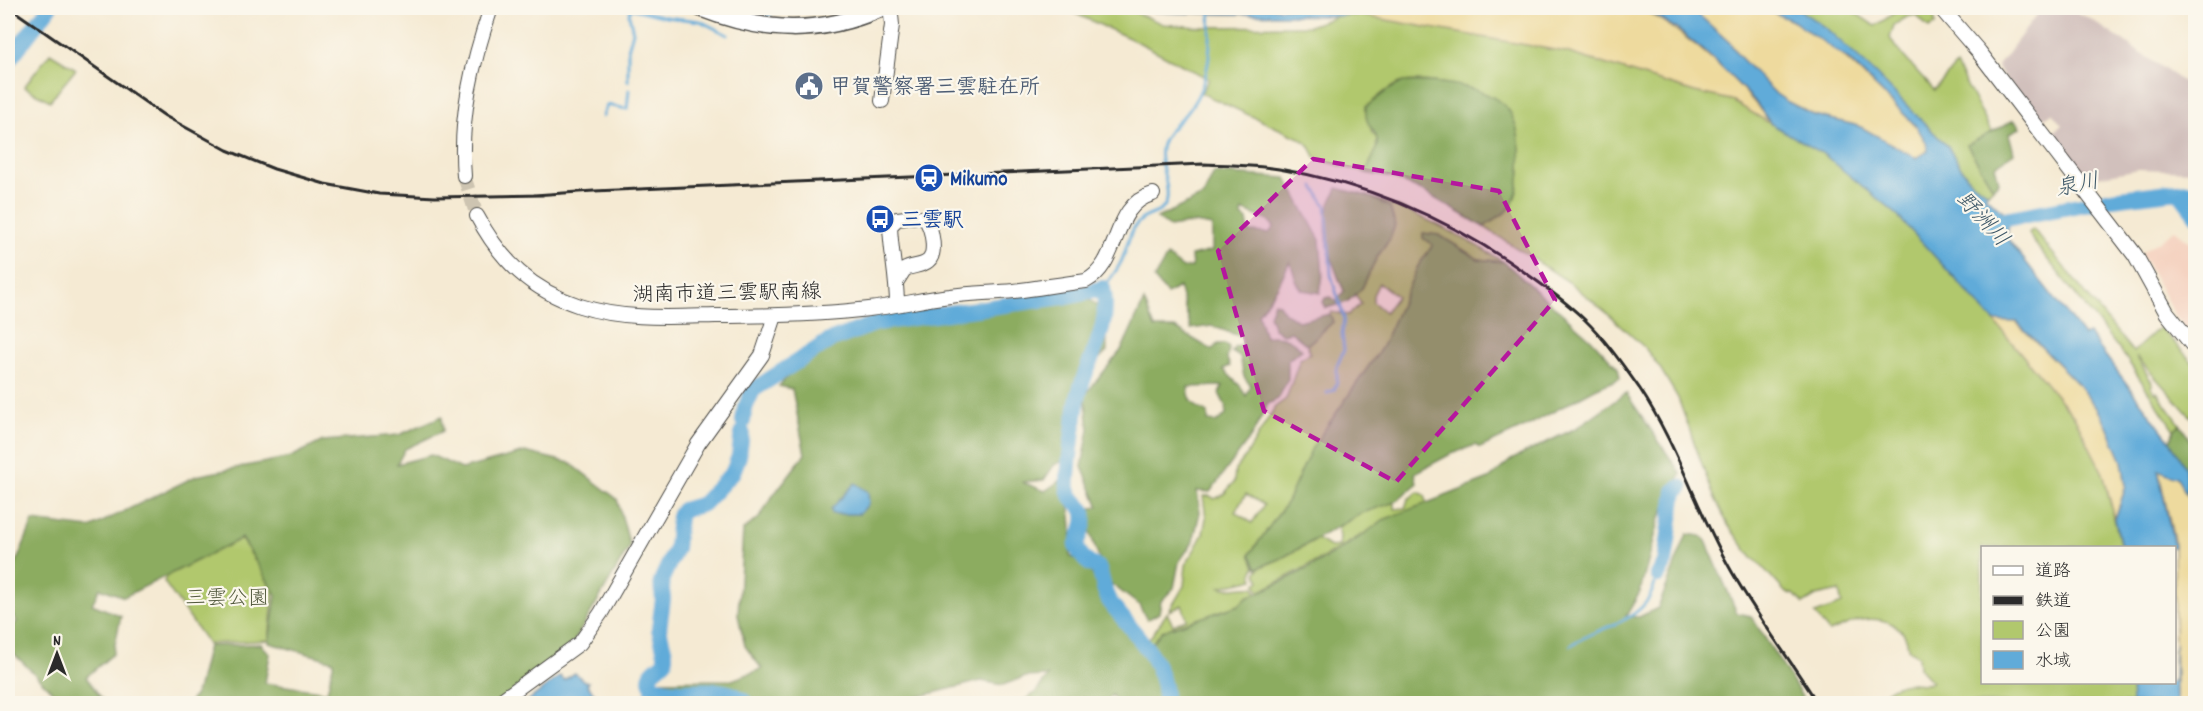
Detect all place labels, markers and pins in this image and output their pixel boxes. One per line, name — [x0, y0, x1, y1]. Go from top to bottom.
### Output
public building icon: 甲賀警察署三雲駐在所 — [793, 70, 825, 102]
place label: 甲賀警察署三雲駐在所 — [830, 74, 1040, 104]
station icon: Mikumo — [913, 162, 945, 194]
place label: Mikumo — [950, 166, 1008, 196]
bus stop icon: 三雲駅 — [864, 203, 896, 235]
place label: 三雲駅 — [901, 207, 964, 237]

